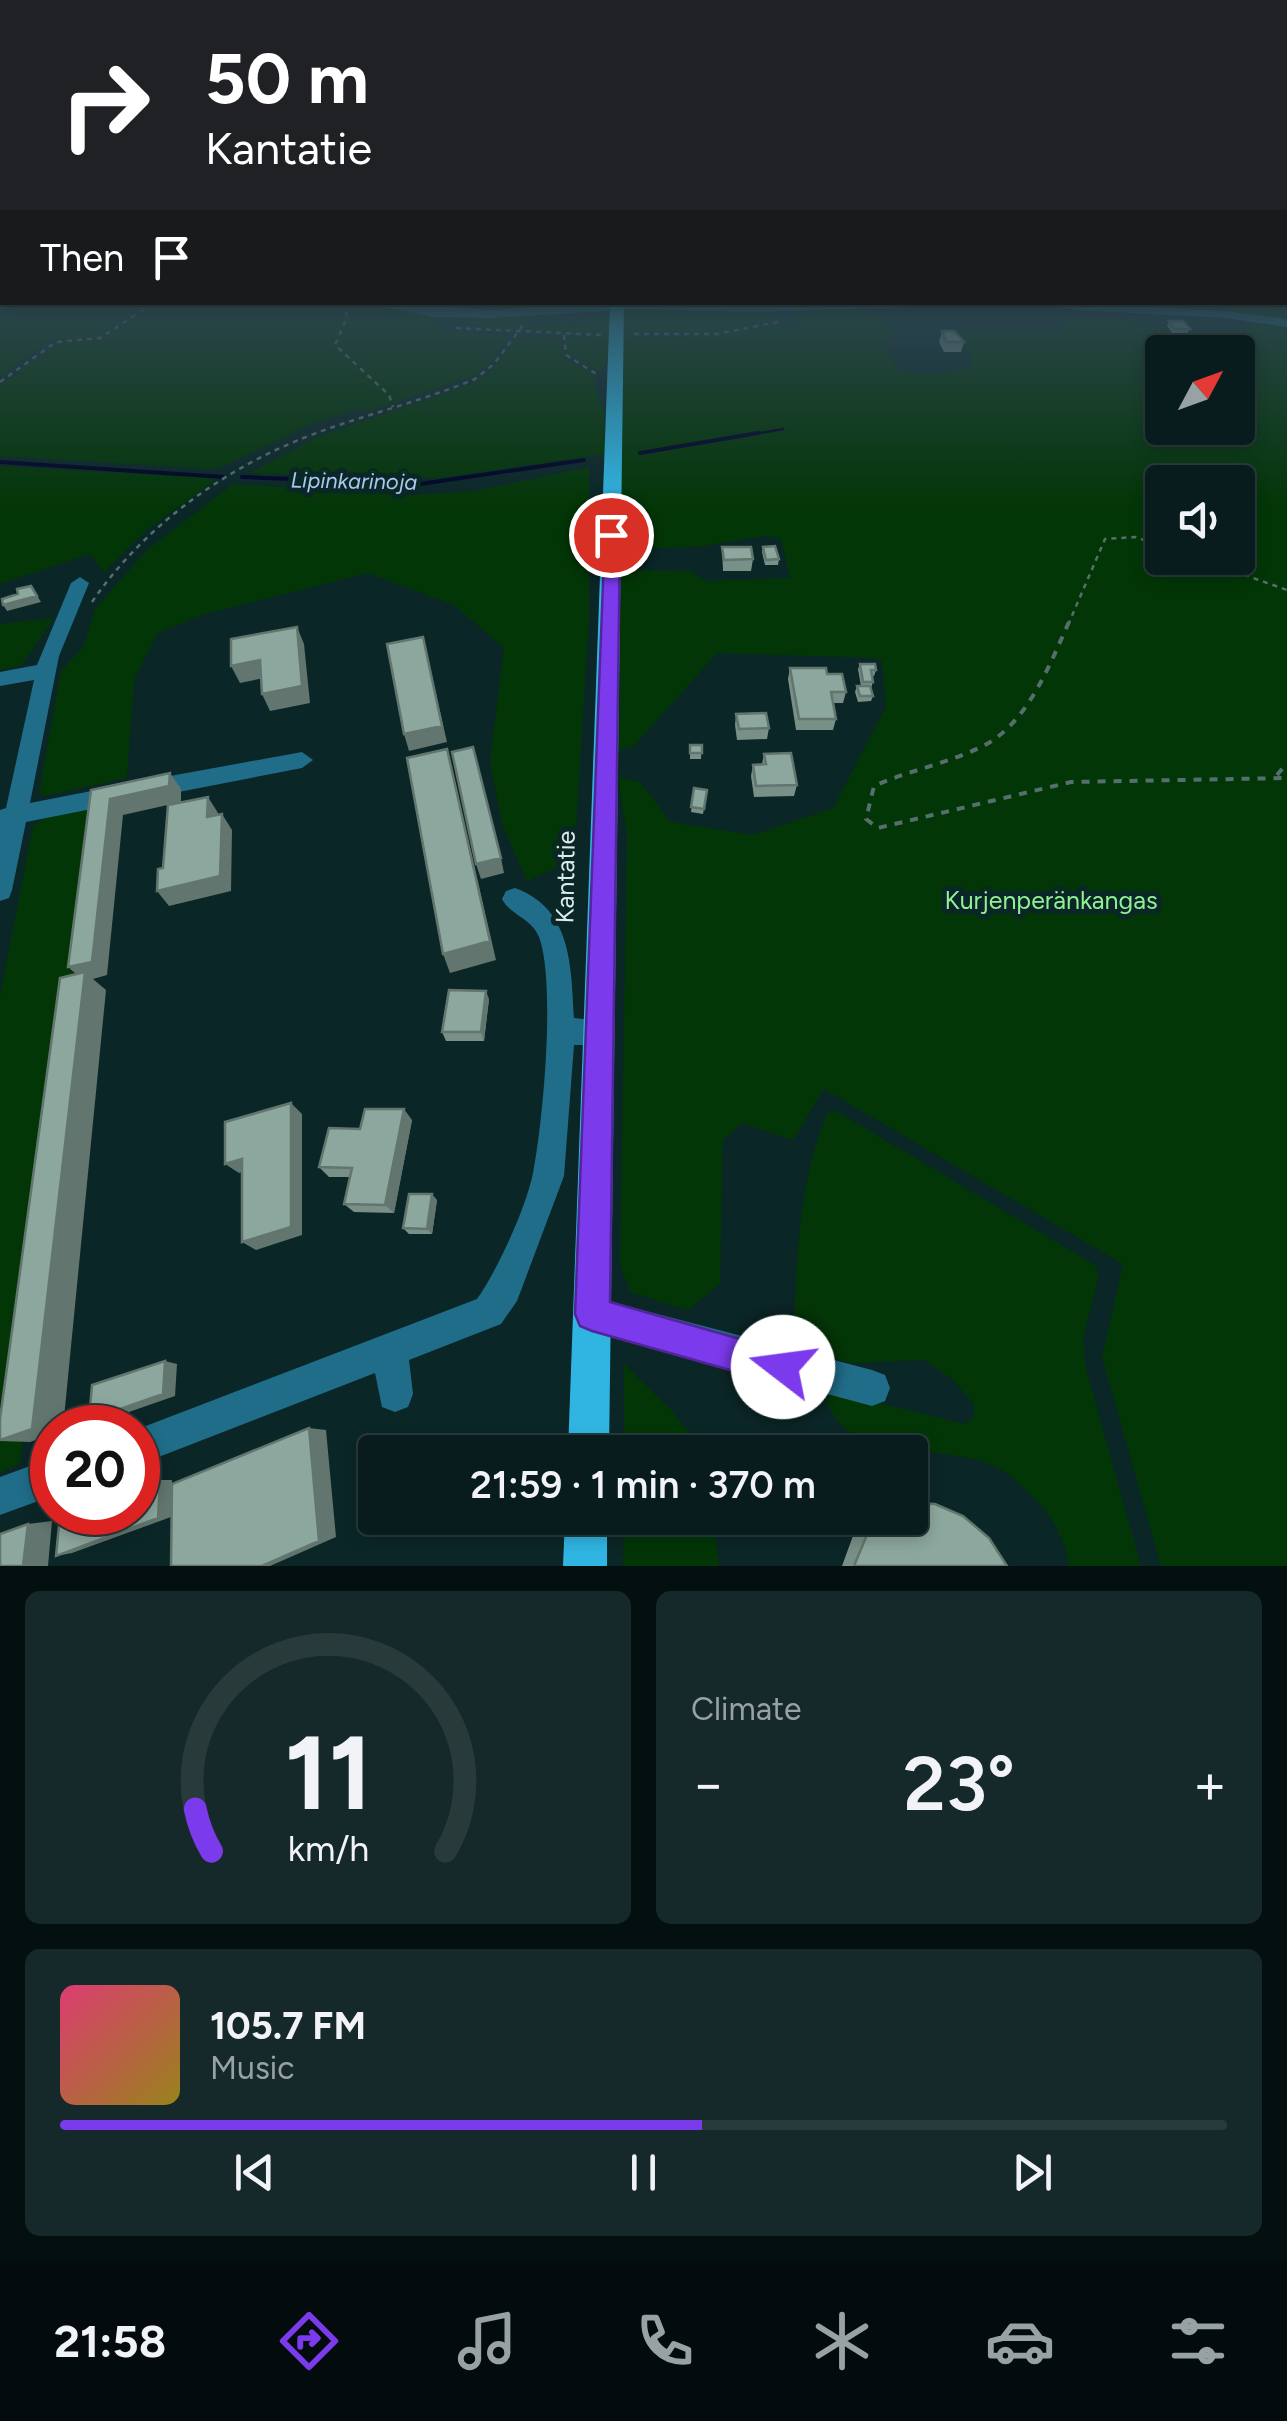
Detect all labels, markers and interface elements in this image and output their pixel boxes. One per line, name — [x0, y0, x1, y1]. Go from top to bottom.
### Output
text: 50 m — [205, 36, 369, 121]
icon: right — [40, 40, 170, 170]
text: Kantatie — [205, 121, 372, 175]
icon: arrive — [144, 230, 199, 285]
text: Then — [40, 235, 124, 281]
north arrow — [1145, 335, 1255, 445]
map controls — [1145, 335, 1255, 575]
button: sound — [1145, 465, 1255, 575]
water label: Lipinkarinoja — [290, 466, 418, 496]
pin — [569, 493, 654, 578]
icon: arrive — [584, 508, 639, 563]
street label: Kantatie — [549, 830, 581, 924]
park label: Kurjenperänkangas — [944, 885, 1158, 915]
position arrow — [731, 1315, 835, 1419]
speed limit sign: 20 — [30, 1405, 160, 1535]
text: 21:59 · 1 min · 370 m — [470, 1462, 816, 1508]
text: Climate — [691, 1690, 802, 1728]
text: 11 — [284, 1710, 372, 1835]
text: 23° — [903, 1739, 1015, 1829]
text: − — [691, 1751, 725, 1817]
text: + — [1193, 1751, 1227, 1817]
text: km/h — [287, 1827, 369, 1870]
text: 105.7 FM — [210, 2003, 366, 2049]
text: Music — [210, 2049, 295, 2087]
icon: previous — [227, 2145, 282, 2200]
icon: pause — [616, 2145, 671, 2200]
icon: next — [1005, 2145, 1060, 2200]
icon: directions — [274, 2306, 344, 2376]
icon: music — [452, 2306, 522, 2376]
icon: phone — [630, 2306, 700, 2376]
icon: climate — [807, 2306, 877, 2376]
icon: car — [985, 2306, 1055, 2376]
icon: filters — [1163, 2306, 1233, 2376]
text: 21:58 — [54, 2314, 166, 2368]

